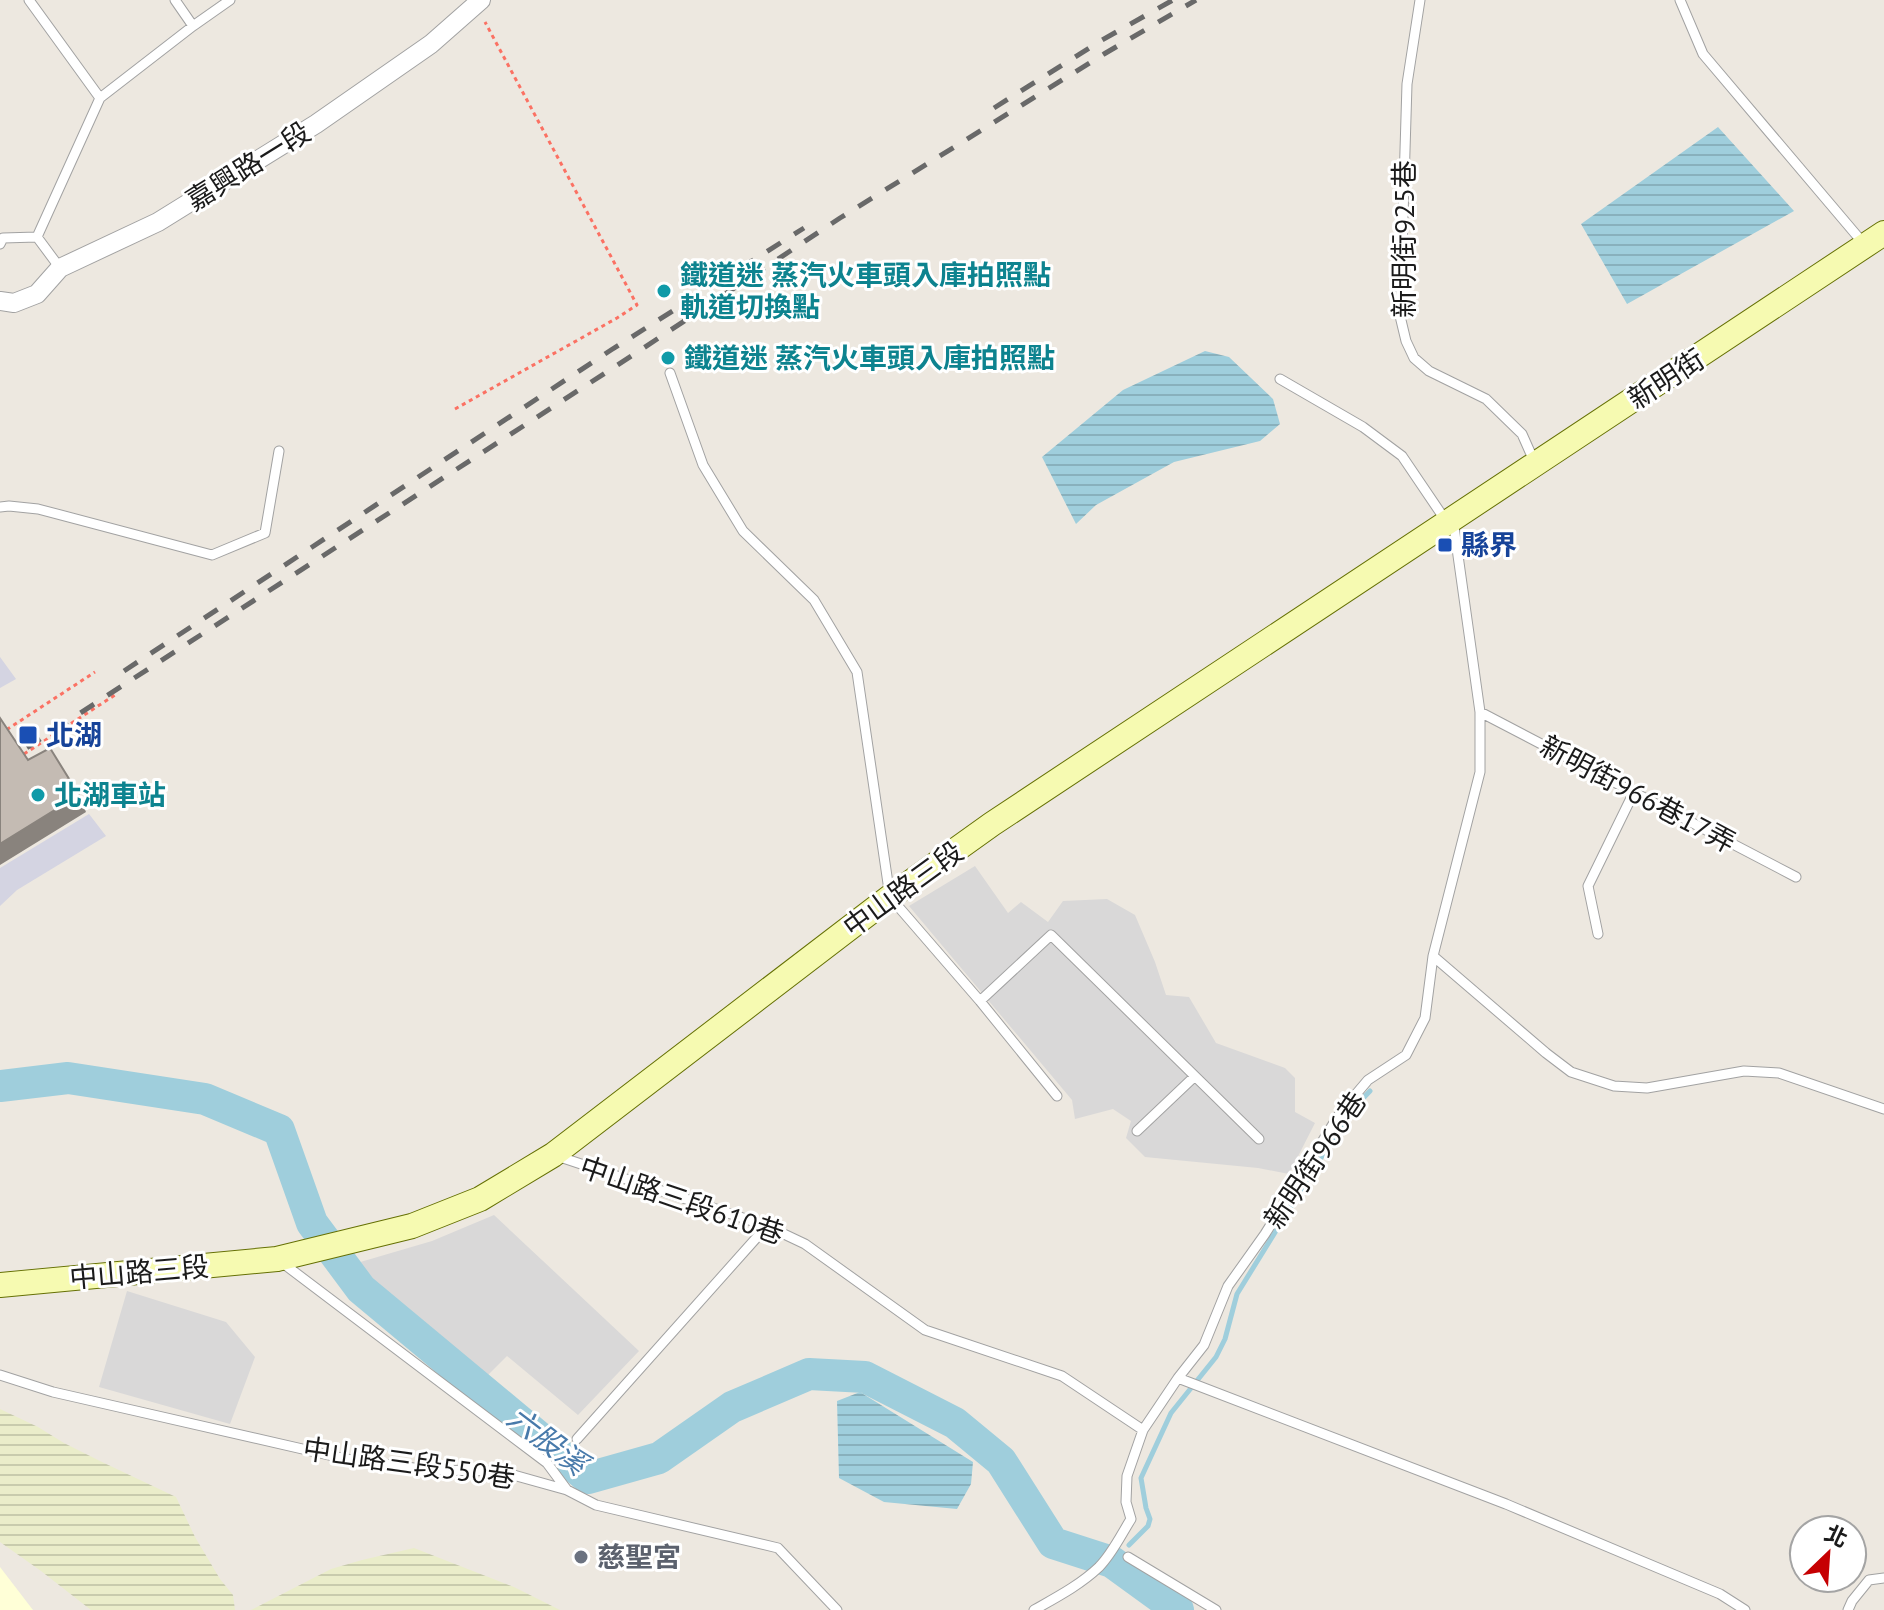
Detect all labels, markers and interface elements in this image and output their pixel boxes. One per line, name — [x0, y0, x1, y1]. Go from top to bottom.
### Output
street label: 嘉興路一段 — [179, 113, 317, 218]
street label: 新明街925巷 — [1385, 160, 1422, 318]
place label: 鐵道迷 蒸汽火車頭入庫拍照點 軌道切換點 — [680, 256, 1051, 325]
marker: 鐵道迷 蒸汽火車頭入庫拍照點 軌道切換點 — [655, 282, 673, 300]
place label: 鐵道迷 蒸汽火車頭入庫拍照點 — [684, 339, 1055, 376]
street label: 新明街 — [1620, 340, 1711, 417]
marker: 鐵道迷 蒸汽火車頭入庫拍照點 — [659, 349, 677, 367]
place label: 縣界 — [1461, 526, 1517, 563]
marker: 縣界 — [1436, 536, 1454, 554]
place label: 北湖 — [46, 716, 102, 753]
marker: 北湖 — [17, 724, 39, 746]
street label: 新明街966巷17弄 — [1534, 726, 1742, 861]
place label: 北湖車站 — [54, 776, 166, 813]
marker: 北湖車站 — [29, 786, 47, 804]
street label: 中山路三段 — [835, 832, 970, 945]
street label: 新明街966巷 — [1255, 1084, 1374, 1235]
street label: 中山路三段610巷 — [575, 1147, 789, 1252]
street label: 中山路三段 — [68, 1247, 210, 1296]
water label: 六股溪 — [500, 1397, 599, 1485]
street label: 中山路三段550巷 — [301, 1429, 517, 1496]
north arrow — [1788, 1514, 1868, 1594]
text: 北 — [1821, 1519, 1852, 1553]
place label: 慈聖宮 — [597, 1538, 681, 1575]
marker: 慈聖宮 — [572, 1548, 590, 1566]

